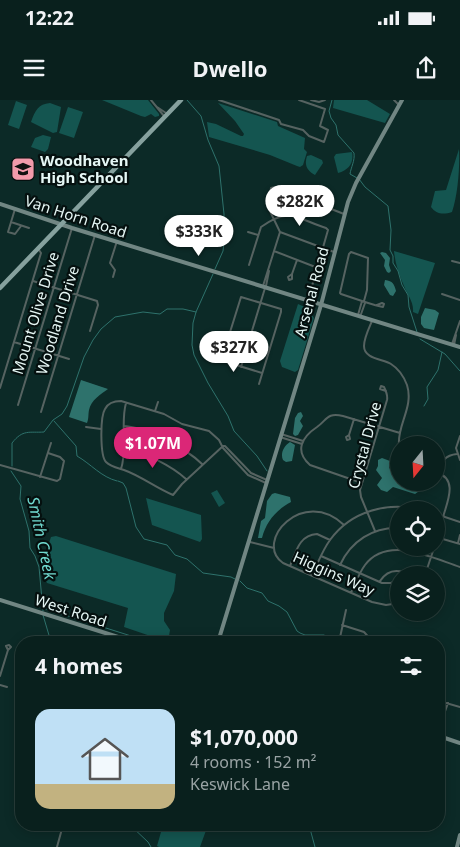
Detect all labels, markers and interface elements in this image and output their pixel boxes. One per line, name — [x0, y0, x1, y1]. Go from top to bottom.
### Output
text: 12:22 — [25, 5, 74, 31]
text: Dwello — [193, 53, 267, 83]
icon: menu — [20, 54, 48, 82]
icon: share — [412, 54, 440, 82]
place label: Woodhaven High School — [40, 150, 128, 187]
school or university icon: Woodhaven High School — [10, 156, 36, 182]
pin: $282K — [265, 184, 335, 227]
street label: Van Horn Road — [23, 190, 129, 242]
text: $282K — [276, 190, 324, 212]
pin: $333K — [164, 214, 234, 257]
text: $333K — [175, 220, 223, 242]
street label: Arsenal Road — [289, 245, 333, 339]
street label: Mount Olive Drive — [7, 249, 63, 377]
street label: Woodland Drive — [31, 263, 83, 377]
pin: $327K — [199, 330, 269, 373]
text: $327K — [210, 336, 258, 358]
street label: Crystal Drive — [343, 399, 385, 491]
pin: $1.07M — [112, 426, 194, 469]
text: $1.07M — [125, 432, 181, 454]
north arrow — [390, 436, 445, 491]
map controls — [390, 436, 445, 621]
water label: Smith Creek — [22, 494, 62, 583]
button: locate — [390, 501, 445, 556]
street label: Higgins Way — [290, 546, 378, 600]
button: layers — [390, 566, 445, 621]
street label: West Road — [32, 589, 110, 631]
text: 4 homes — [35, 652, 123, 680]
icon: filters — [397, 652, 425, 680]
text: $1,070,000 — [190, 723, 298, 751]
icon: home — [75, 729, 135, 789]
text: 4 rooms · 152 m² — [190, 751, 316, 773]
text: Keswick Lane — [190, 773, 290, 795]

